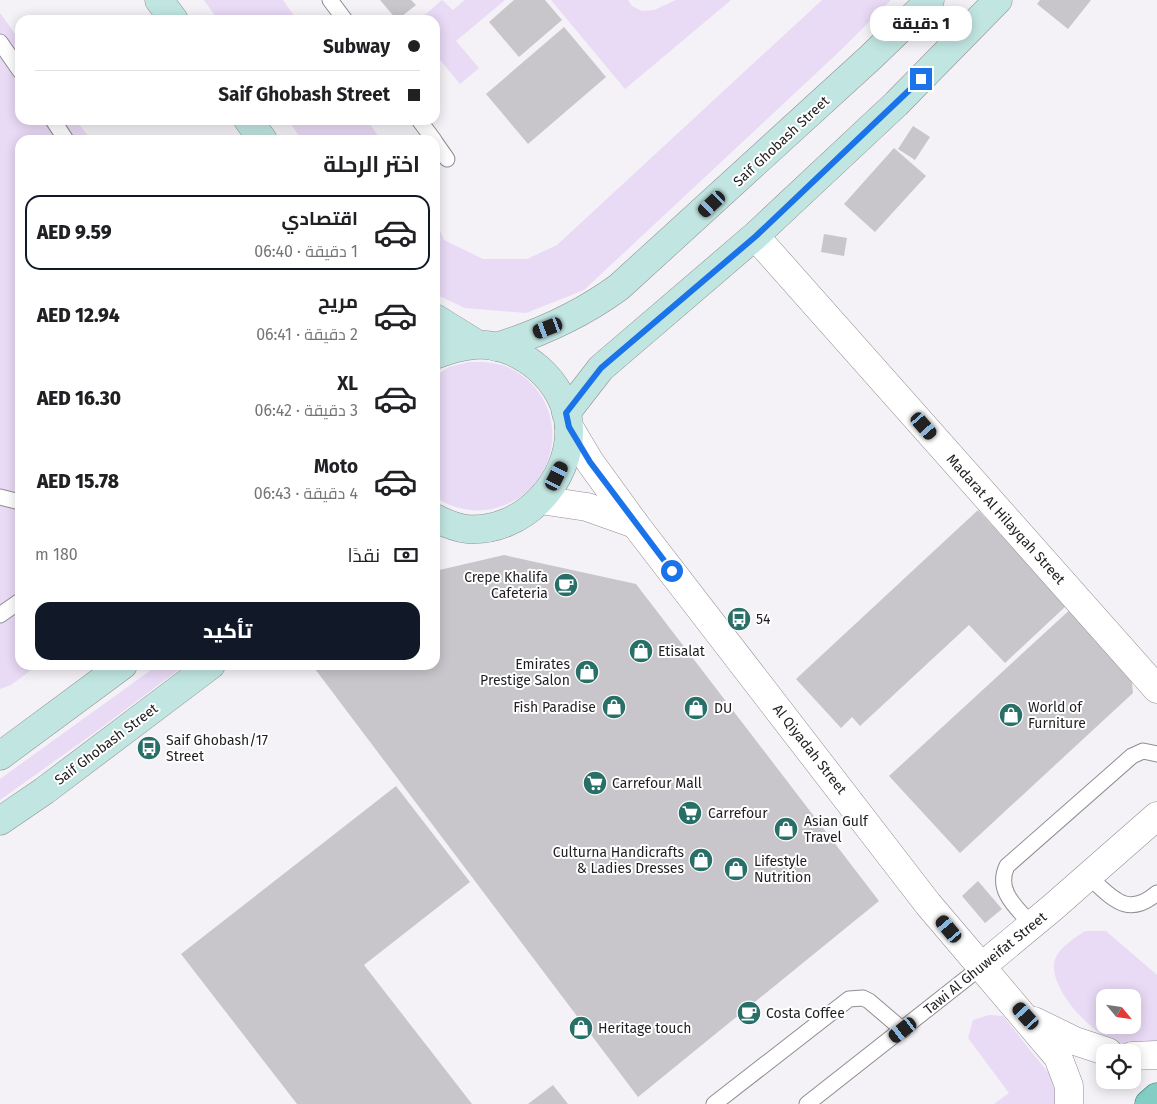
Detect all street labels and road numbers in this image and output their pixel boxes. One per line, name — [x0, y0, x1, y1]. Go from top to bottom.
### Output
street label: Saif Ghobash Street — [730, 92, 833, 190]
street label: Madarat Al Hilayqah Street — [943, 451, 1069, 589]
street label: Saif Ghobash Street — [51, 699, 162, 789]
street label: Al Qiyadah Street — [769, 701, 851, 798]
street label: Tawi Al Ghuweifat Street — [920, 908, 1051, 1018]

